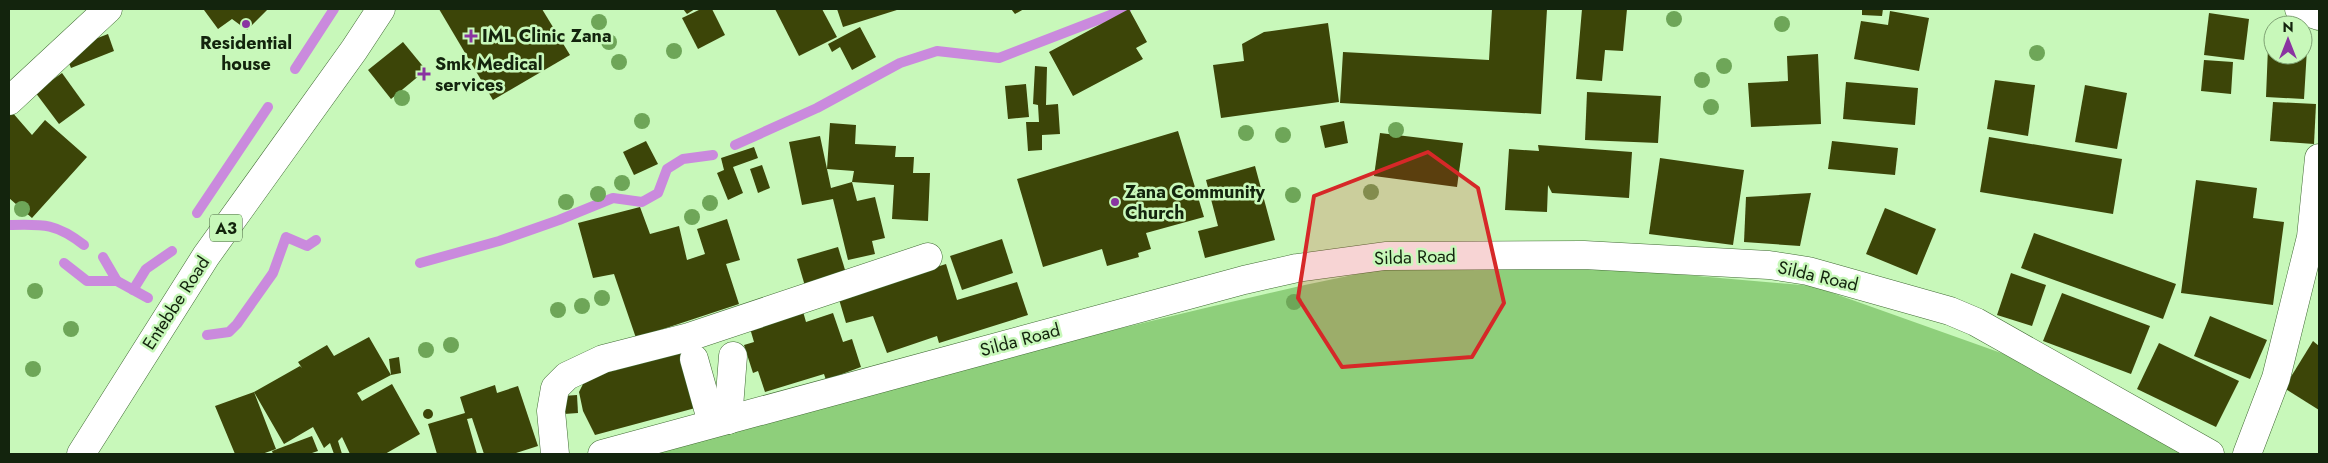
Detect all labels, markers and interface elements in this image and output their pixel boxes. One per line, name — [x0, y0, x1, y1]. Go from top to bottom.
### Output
north arrow — [2263, 15, 2313, 65]
text: N — [2282, 17, 2294, 37]
marker: Residential house — [240, 18, 252, 30]
place label: IML Clinic Zana — [482, 23, 612, 49]
marker: IML Clinic Zana — [464, 29, 478, 43]
place label: Residential house — [200, 30, 292, 77]
place label: Smk Medical services — [435, 51, 543, 98]
marker: Smk Medical services — [417, 67, 431, 81]
place label: Zana Community Church — [1125, 179, 1265, 226]
marker: Zana Community Church — [1109, 196, 1121, 208]
road number: A3 — [210, 214, 242, 242]
street label: Silda Road — [1374, 243, 1456, 271]
street label: Entebbe Road — [136, 251, 216, 355]
street label: Silda Road — [1775, 254, 1861, 298]
street label: Silda Road — [977, 317, 1063, 363]

